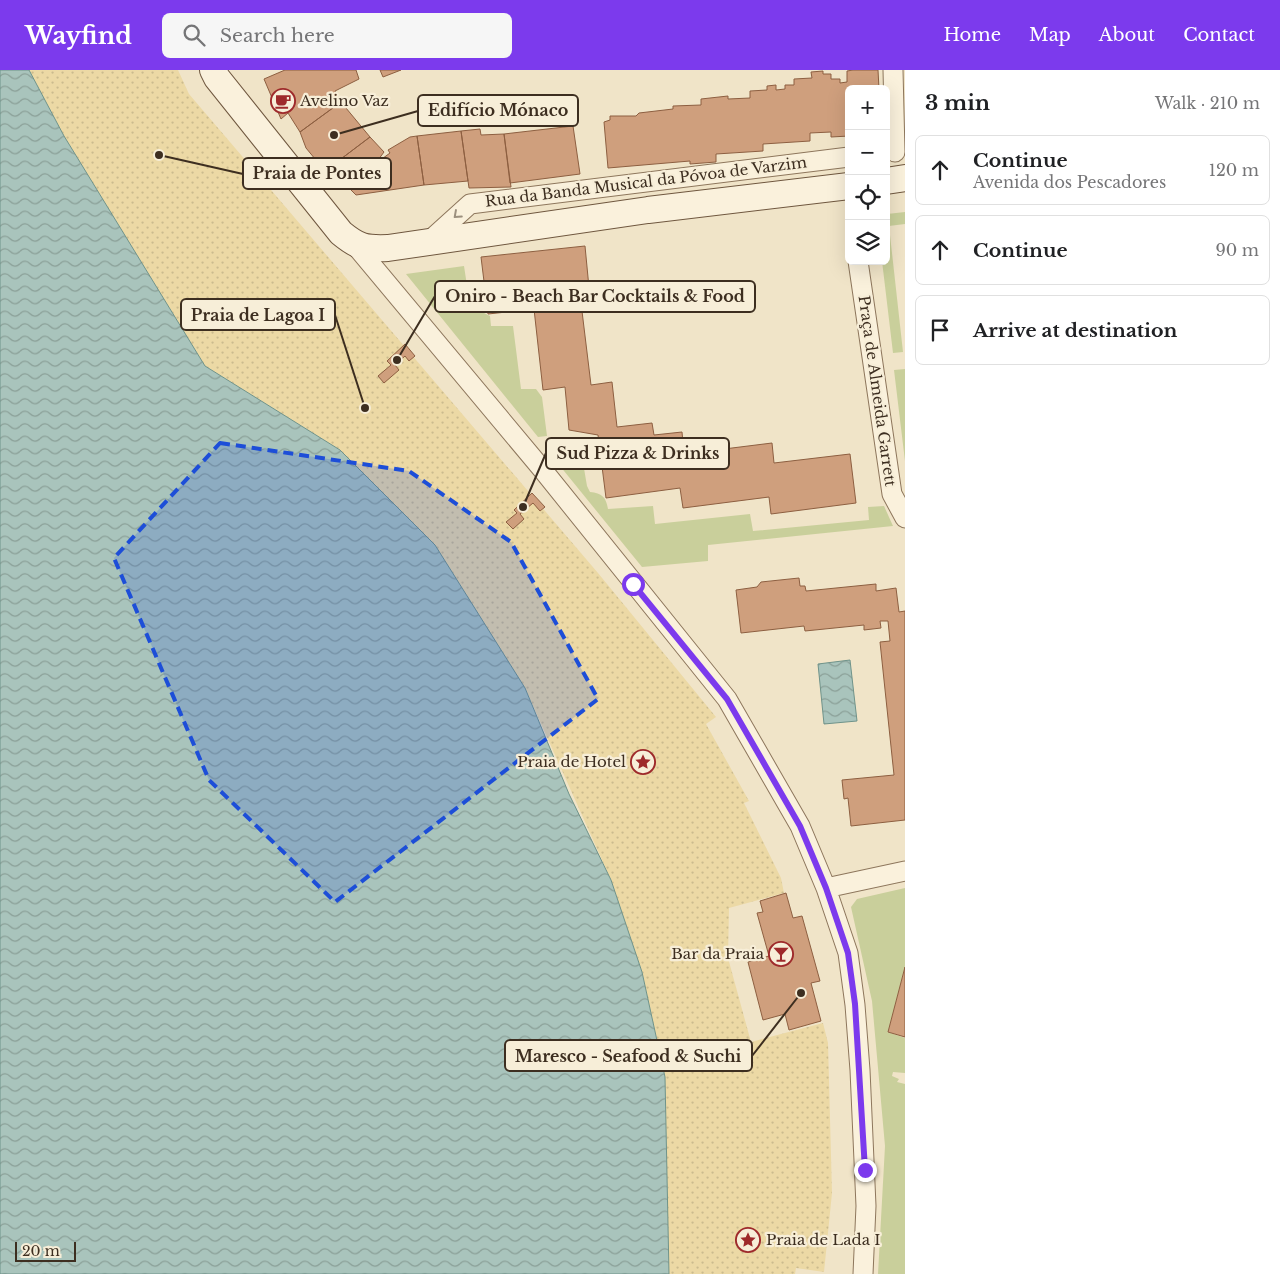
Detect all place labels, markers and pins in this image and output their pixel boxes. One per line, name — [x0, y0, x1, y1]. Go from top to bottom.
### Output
cafe icon: Avelino Vaz — [270, 88, 296, 114]
place label: Avelino Vaz — [299, 91, 389, 110]
callout: Edifício Mónaco — [418, 95, 578, 126]
callout: Praia de Pontes — [243, 158, 391, 189]
callout: Oniro - Beach Bar Cocktails & Food — [435, 281, 755, 312]
callout: Praia de Lagoa I — [181, 299, 335, 330]
callout: Sud Pizza & Drinks — [546, 438, 729, 469]
place icon: Praia de Hotel — [630, 749, 656, 775]
place label: Praia de Hotel — [517, 752, 626, 771]
bar icon: Bar da Praia — [768, 941, 794, 967]
place label: Bar da Praia — [671, 944, 765, 963]
callout: Maresco - Seafood & Suchi — [505, 1040, 752, 1071]
place icon: Praia de Lada I — [735, 1227, 761, 1253]
place label: Praia de Lada I — [766, 1230, 880, 1249]

